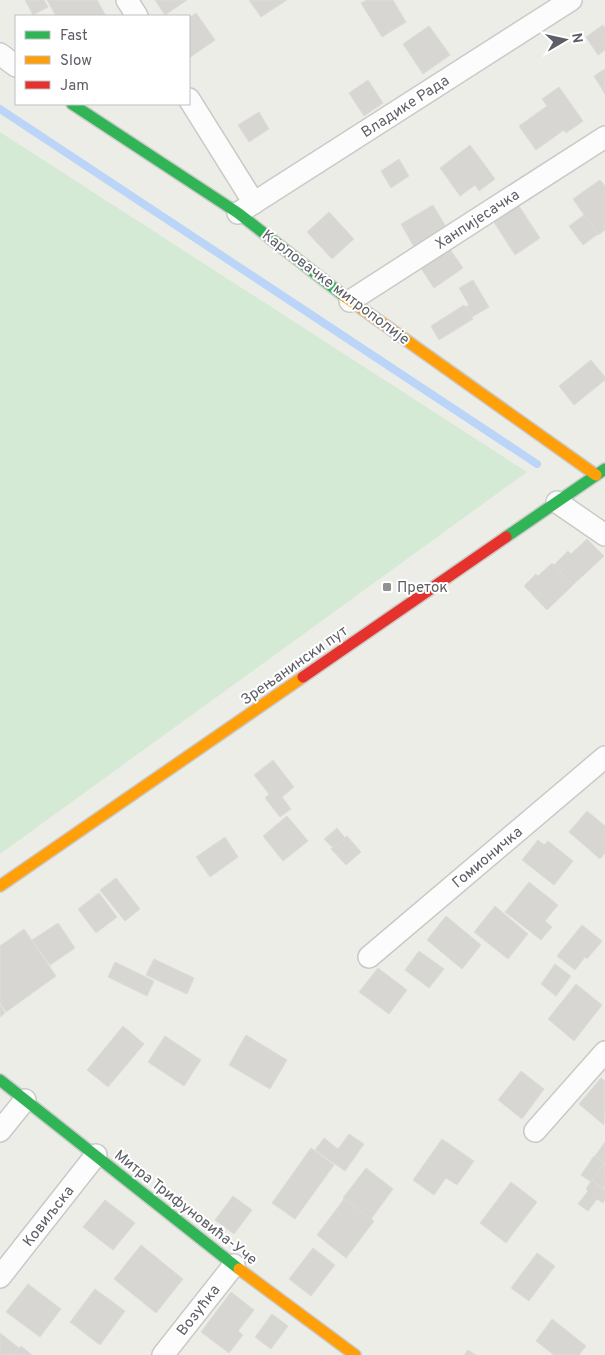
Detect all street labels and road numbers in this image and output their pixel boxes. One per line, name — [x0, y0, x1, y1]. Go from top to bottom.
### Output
street label: Владике Рада — [358, 72, 453, 143]
street label: Ханпијесачка — [432, 186, 524, 255]
street label: Карловачке митрополије — [258, 226, 413, 350]
street label: Зрењанински пут — [238, 622, 352, 710]
street label: Гомионичка — [449, 823, 527, 893]
street label: Митра Трифуновића-Уче — [110, 1146, 260, 1270]
street label: Ковиљска — [19, 1183, 79, 1251]
street label: Возућка — [173, 1282, 225, 1340]

